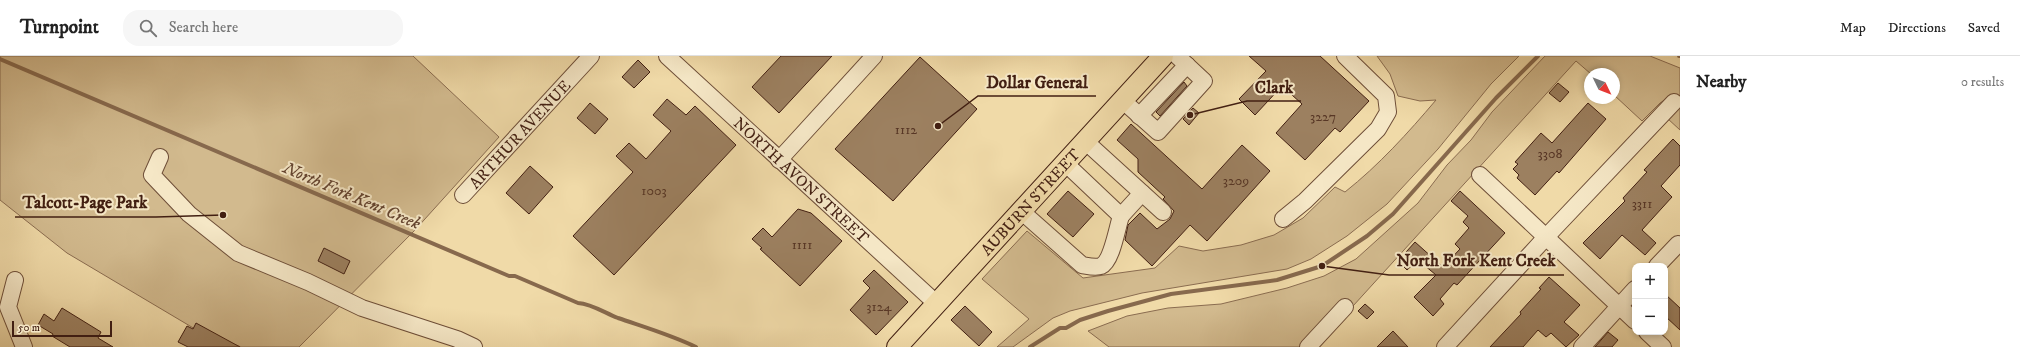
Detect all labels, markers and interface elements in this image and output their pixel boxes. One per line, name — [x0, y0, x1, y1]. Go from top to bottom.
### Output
search box — [123, 10, 403, 46]
text: Turnpoint — [20, 16, 99, 39]
icon: search — [137, 17, 159, 39]
text: Search here — [169, 18, 238, 37]
text: Map — [1840, 19, 1866, 37]
text: Directions — [1888, 19, 1946, 37]
text: Saved — [1968, 19, 2000, 37]
callout: Dollar General — [978, 67, 1096, 96]
north arrow — [1584, 68, 1620, 104]
text: Nearby — [1696, 71, 1746, 93]
text: Dollar General — [986, 72, 1089, 94]
callout: Clark — [1247, 72, 1301, 101]
text: 0 results — [1961, 74, 2004, 90]
street label: ARTHUR AVENUE — [465, 76, 575, 193]
text: Clark — [1255, 77, 1294, 99]
house number: 3227 — [1310, 108, 1336, 126]
street label: NORTH AVON STREET — [729, 113, 873, 248]
house number: 1112 — [895, 121, 917, 139]
street label: AUBURN STREET — [977, 145, 1085, 260]
house number: 3308 — [1538, 145, 1563, 163]
water label: North Fork Kent Creek — [279, 157, 425, 235]
house number: 3209 — [1223, 172, 1249, 190]
house number: 1003 — [641, 182, 667, 200]
callout: Talcott-Page Park — [15, 188, 156, 217]
text: Talcott-Page Park — [22, 192, 148, 214]
house number: 3311 — [1632, 195, 1652, 213]
house number: 1111 — [792, 236, 812, 254]
callout: North Fork Kent Creek — [1389, 246, 1564, 275]
text: North Fork Kent Creek — [1396, 250, 1556, 272]
map controls — [1632, 263, 1668, 335]
button: + — [1632, 263, 1668, 299]
house number: 3124 — [866, 298, 893, 316]
button: − — [1632, 299, 1668, 335]
scale bar — [12, 319, 112, 338]
text: 50 m — [18, 321, 40, 335]

